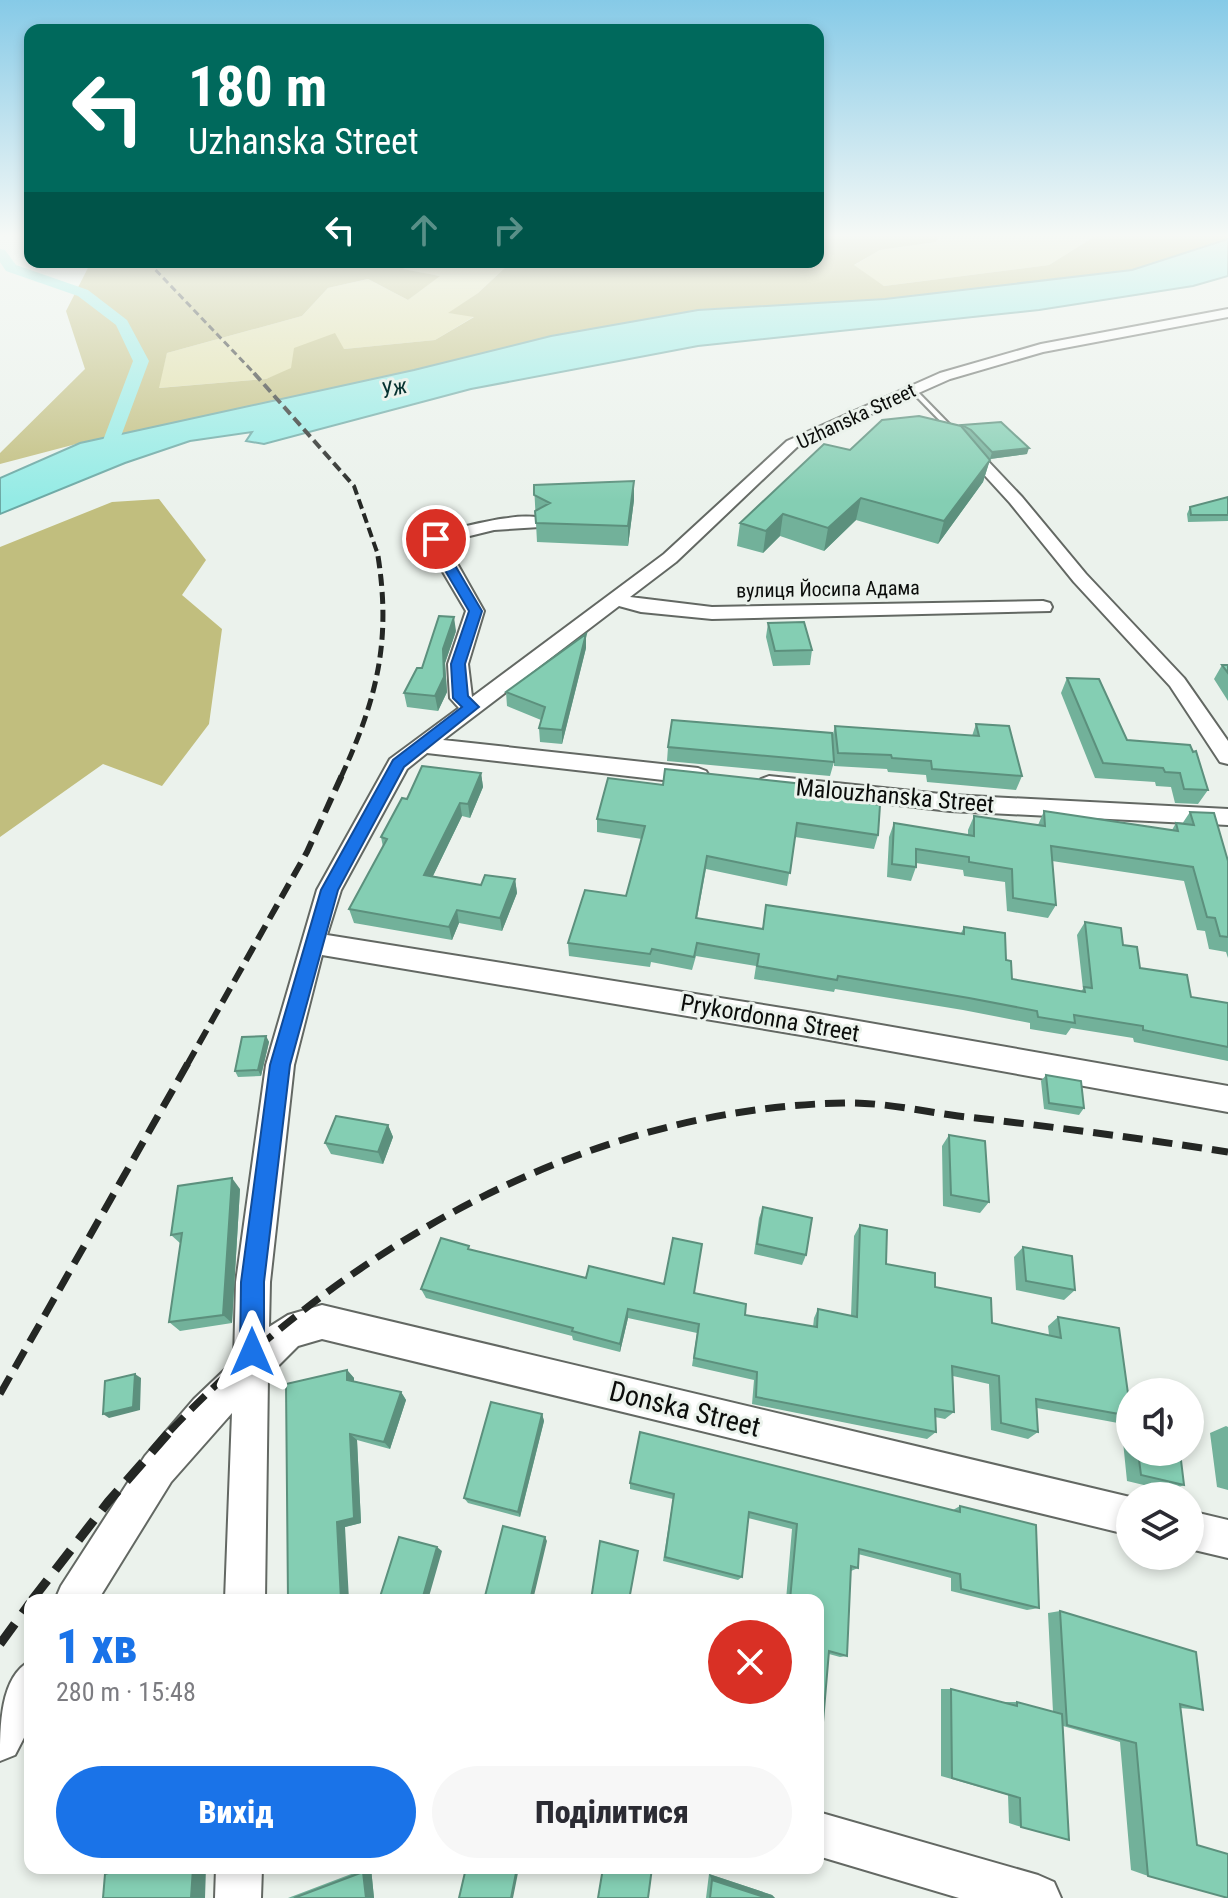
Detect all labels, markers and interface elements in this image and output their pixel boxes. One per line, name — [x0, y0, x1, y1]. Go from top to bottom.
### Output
text: 180 m — [188, 54, 327, 120]
icon: left — [56, 56, 160, 160]
text: Uzhanska Street — [188, 121, 419, 163]
icon: left — [318, 208, 362, 252]
icon: ahead — [402, 208, 446, 252]
icon: right — [486, 208, 530, 252]
water label: Уж — [379, 373, 410, 403]
street label: Uzhanska Street — [793, 378, 919, 454]
pin — [402, 505, 470, 573]
icon: arrive — [414, 517, 458, 561]
street label: вулиця Йосипа Адама — [736, 575, 920, 603]
street label: Malouzhanska Street — [795, 773, 995, 819]
street label: Prykordonna Street — [678, 988, 862, 1048]
position arrow — [210, 1310, 294, 1394]
street label: Donska Street — [606, 1374, 764, 1444]
map controls — [1116, 1378, 1204, 1570]
button: sound — [1116, 1378, 1204, 1466]
button: layers — [1116, 1482, 1204, 1570]
text: 1 хв — [56, 1618, 137, 1675]
button: close — [708, 1620, 792, 1704]
text: 280 m · 15:48 — [56, 1677, 196, 1707]
button: Вихід — [56, 1766, 416, 1858]
button: Поділитися — [432, 1766, 792, 1858]

